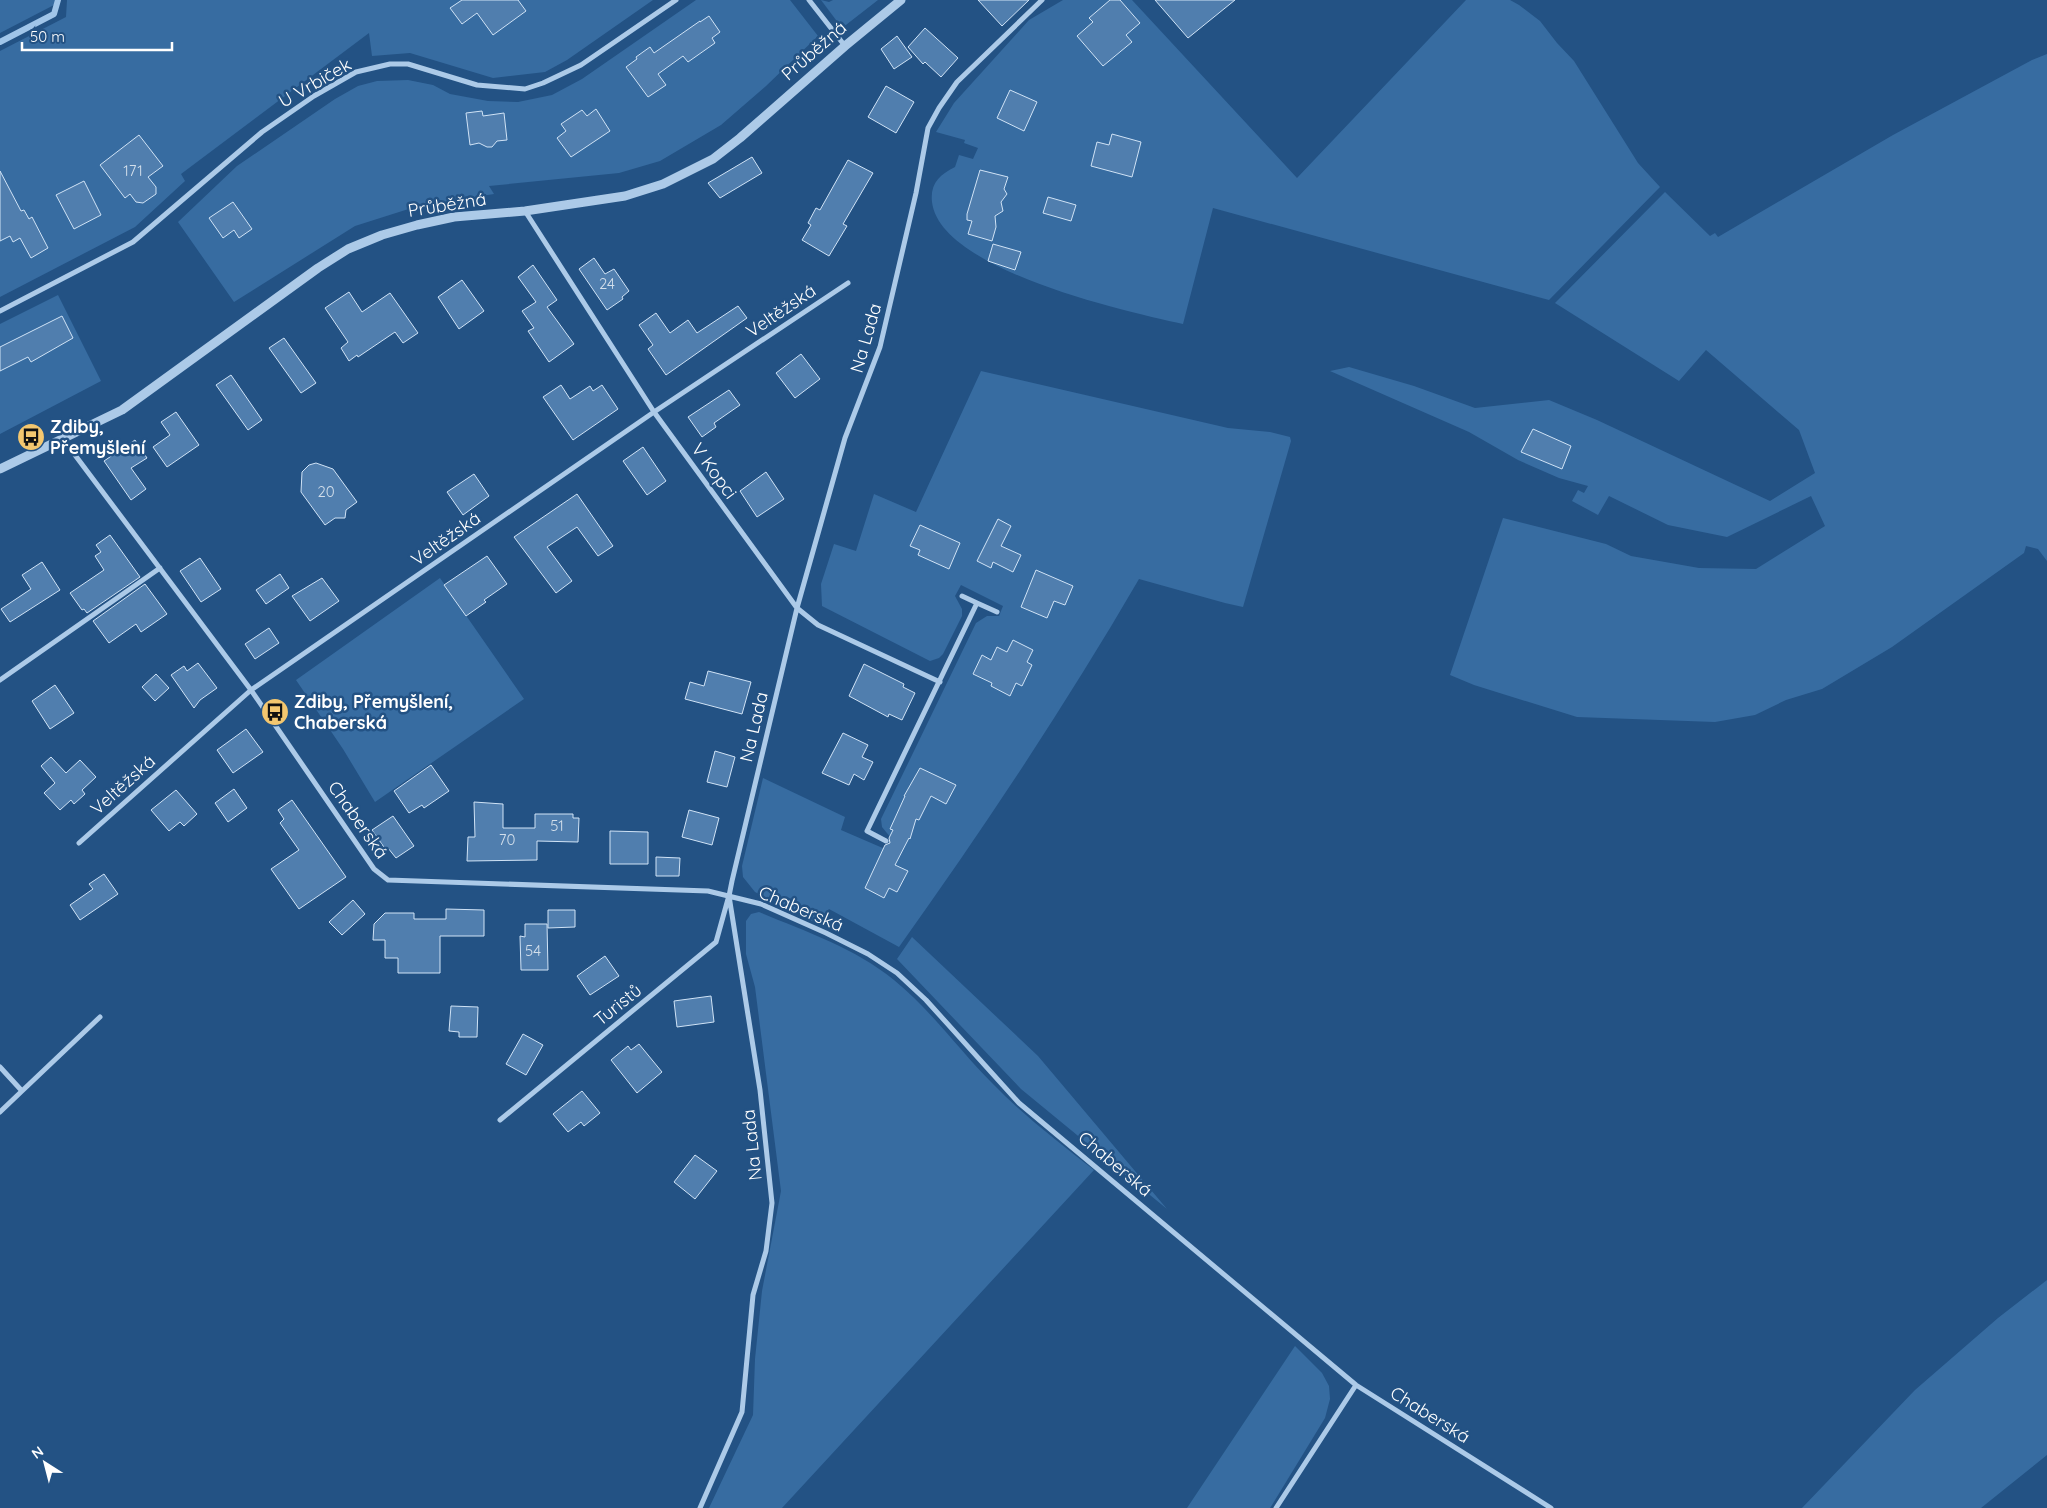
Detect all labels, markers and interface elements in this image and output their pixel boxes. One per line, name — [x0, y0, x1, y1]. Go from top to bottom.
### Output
street label: Průběžná — [776, 16, 851, 85]
scale bar — [22, 20, 172, 52]
text: 50 m — [30, 27, 65, 46]
street label: U Vrbiček — [274, 53, 355, 113]
house number: 171 — [123, 161, 143, 180]
street label: Průběžná — [406, 187, 488, 222]
house number: 24 — [599, 274, 615, 293]
street label: Veltěžská — [741, 279, 820, 342]
street label: Na Lada — [845, 300, 886, 375]
place label: Zdiby, Přemyšlení — [50, 415, 146, 459]
bus stop icon: Zdiby, Přemyšlení — [16, 422, 46, 452]
street label: V Kopci — [686, 438, 742, 503]
house number: 20 — [317, 482, 335, 501]
street label: Veltěžská — [407, 506, 485, 571]
place label: Zdiby, Přemyšlení, Chaberská — [294, 690, 453, 734]
street label: Na Lada — [734, 690, 773, 764]
bus stop icon: Zdiby, Přemyšlení, Chaberská — [260, 697, 290, 727]
street label: Veltěžská — [85, 749, 160, 820]
street label: Chaberská — [323, 776, 394, 863]
house number: 51 — [550, 816, 564, 835]
house number: 70 — [499, 830, 515, 849]
street label: Chaberská — [755, 880, 847, 937]
house number: 54 — [525, 941, 541, 960]
street label: Turistů — [589, 979, 646, 1031]
street label: Na Lada — [736, 1108, 767, 1182]
street label: Chaberská — [1074, 1126, 1157, 1201]
street label: Chaberská — [1386, 1381, 1474, 1448]
north arrow — [20, 1438, 70, 1488]
text: N — [28, 1442, 47, 1463]

